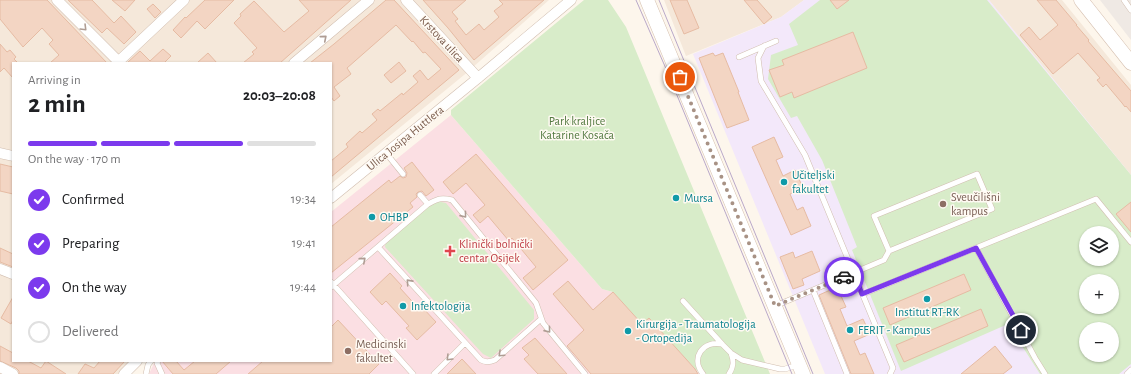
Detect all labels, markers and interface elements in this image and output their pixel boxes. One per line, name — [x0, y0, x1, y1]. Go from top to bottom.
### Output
street label: Krstova ulica — [418, 13, 467, 65]
one-way arrow — [79, 23, 87, 31]
one-way arrow — [319, 35, 327, 42]
pin — [663, 60, 697, 94]
icon: bag — [669, 66, 691, 88]
text: Arriving in — [28, 74, 81, 87]
text: 20:03–20:08 — [243, 88, 316, 103]
text: 2 min — [28, 91, 86, 117]
street label: Ulica Josipa Huttlera — [364, 103, 446, 173]
park label: Park kraljice Katarine Kosača — [540, 115, 614, 141]
text: On the way · 170 m — [28, 153, 121, 166]
place label: Učiteljski fakultet — [792, 169, 835, 195]
marker: Učiteljski fakultet — [779, 177, 789, 187]
icon: check — [28, 189, 50, 211]
place label: Sveučilišni kampus — [951, 191, 1000, 217]
text: Confirmed — [62, 192, 124, 207]
place label: Mursa — [684, 192, 714, 204]
text: 19:34 — [291, 193, 316, 206]
marker: Mursa — [671, 193, 681, 203]
marker: Sveučilišni kampus — [938, 199, 948, 209]
place label: OHBP — [380, 211, 409, 223]
one-way arrow — [459, 211, 466, 218]
marker: OHBP — [367, 212, 377, 222]
map controls — [1079, 226, 1119, 362]
button: layers — [1079, 226, 1119, 266]
icon: check — [28, 233, 50, 255]
text: Preparing — [62, 236, 119, 251]
text: 19:41 — [292, 237, 316, 250]
place label: Klinički bolnički centar Osijek — [459, 238, 533, 265]
marker: Klinički bolnički centar Osijek — [444, 245, 456, 257]
one-way arrow — [358, 257, 366, 264]
courier — [824, 257, 864, 297]
icon: car — [833, 266, 855, 288]
button: + — [1079, 274, 1119, 314]
icon: check — [28, 277, 50, 299]
one-way arrow — [407, 279, 414, 286]
text: On the way — [62, 280, 127, 295]
text: 19:44 — [290, 281, 316, 294]
marker: Institut RT-RK — [922, 294, 932, 304]
place label: Infektologija — [411, 300, 471, 313]
marker: Infektologija — [398, 301, 408, 311]
place label: Institut RT-RK — [895, 306, 959, 318]
pin — [1004, 313, 1038, 347]
place label: Kirurgija - Traumatologija - Ortopedija — [636, 318, 756, 345]
icon: home — [1010, 319, 1032, 341]
button: − — [1079, 322, 1119, 362]
text: Delivered — [62, 324, 119, 339]
place label: FERIT - Kampus — [858, 324, 930, 336]
marker: FERIT - Kampus — [845, 325, 855, 335]
one-way arrow — [543, 326, 550, 333]
marker: Kirurgija - Traumatologija - Ortopedija — [623, 326, 633, 336]
place label: Medicinski fakultet — [356, 338, 406, 364]
marker: Medicinski fakultet — [343, 346, 353, 356]
one-way arrow — [499, 350, 506, 357]
one-way arrow — [447, 354, 454, 361]

